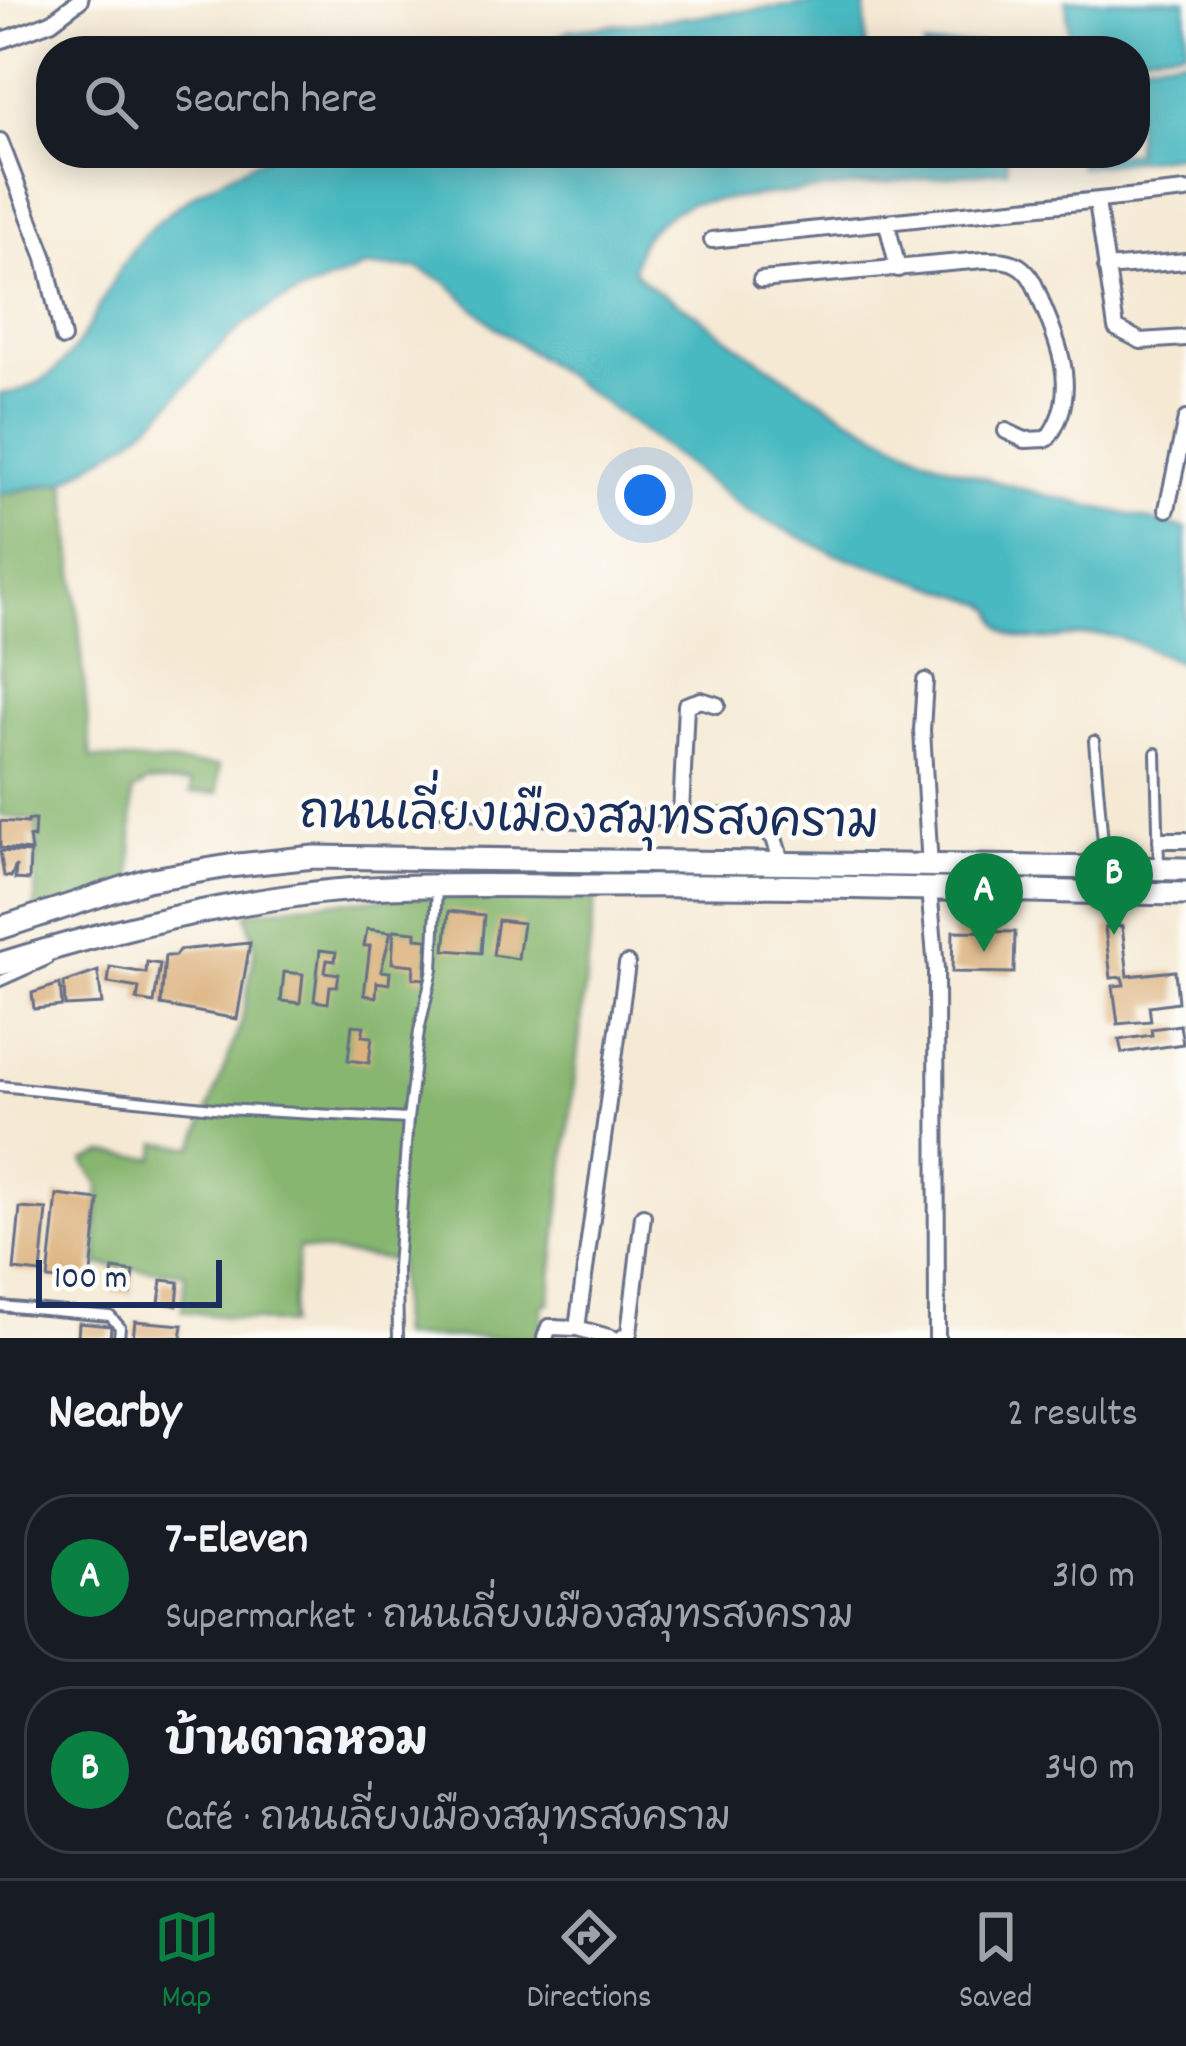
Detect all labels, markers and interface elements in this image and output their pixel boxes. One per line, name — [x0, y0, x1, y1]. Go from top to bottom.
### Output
search box — [36, 36, 1150, 168]
icon: search — [78, 69, 144, 135]
text: Search here — [174, 70, 377, 134]
your location — [615, 465, 675, 525]
street label: ถนนเลี่ยงเมืองสมุทรสงคราม — [298, 766, 880, 862]
pin: B — [1075, 836, 1153, 935]
pin: A — [945, 853, 1023, 952]
scale bar — [36, 1254, 222, 1307]
text: 100 m — [54, 1257, 127, 1304]
text: Nearby — [48, 1380, 181, 1452]
text: 2 results — [1007, 1389, 1138, 1444]
text: 7-Eleven — [165, 1510, 308, 1574]
text: A — [79, 1551, 101, 1606]
text: 310 m — [1052, 1551, 1135, 1606]
text: Supermarket · ถนนเลี่ยงเมืองสมุทรสงคราม — [165, 1592, 854, 1647]
text: บ้านตาลหอม — [165, 1712, 428, 1776]
text: B — [81, 1743, 99, 1798]
text: 340 m — [1045, 1743, 1135, 1798]
text: Café · ถนนเลี่ยงเมืองสมุทรสงคราม — [165, 1794, 731, 1849]
tab: Map — [154, 1904, 220, 2023]
tab: Directions — [527, 1904, 652, 2023]
tab: Saved — [959, 1904, 1032, 2023]

